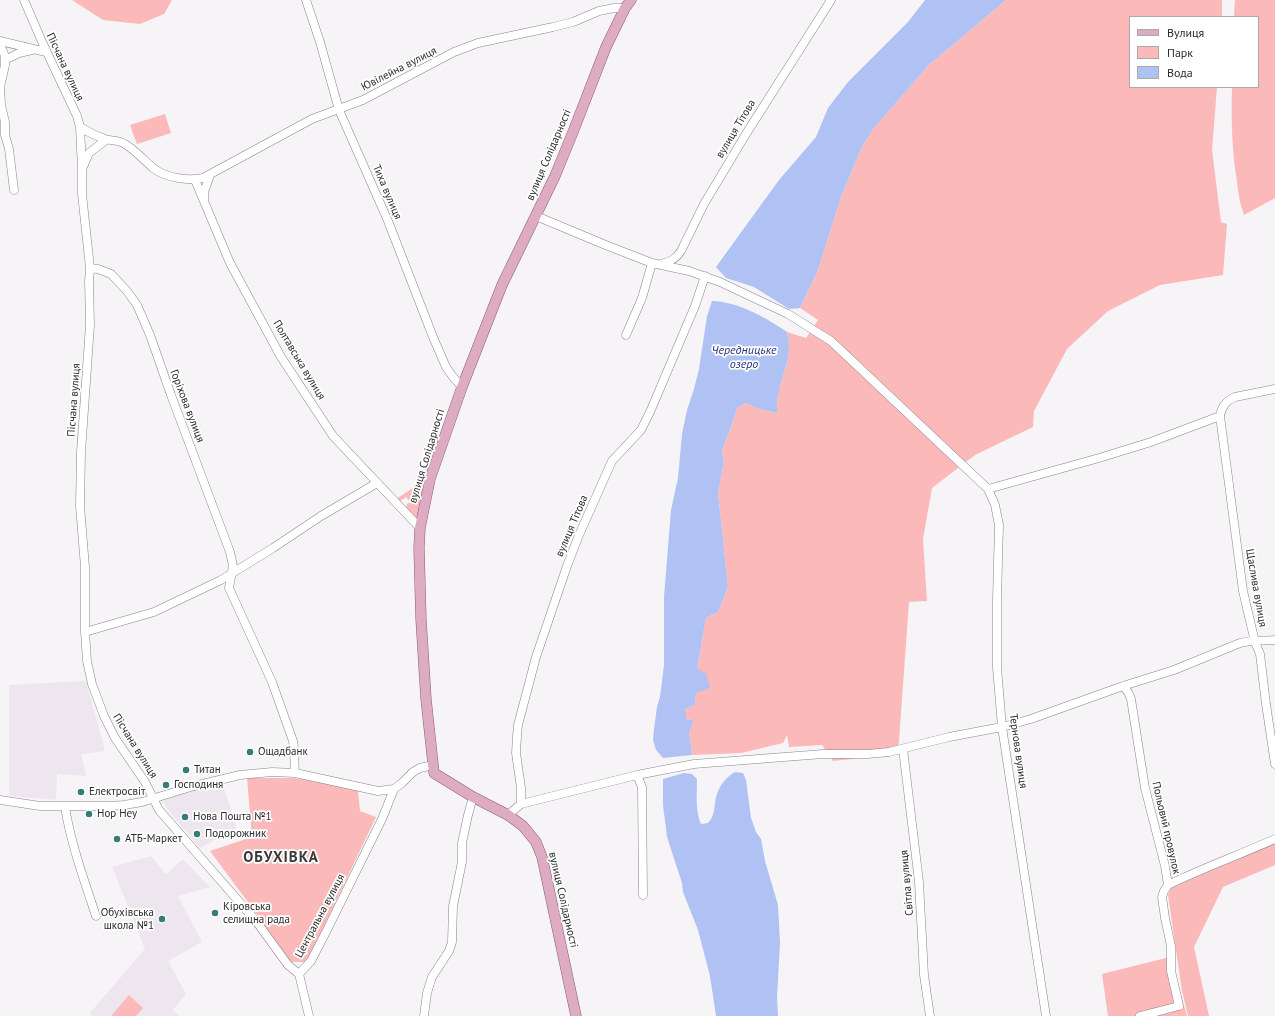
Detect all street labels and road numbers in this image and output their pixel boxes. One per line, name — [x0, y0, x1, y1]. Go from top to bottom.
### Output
street label: Пісчана вулиця — [43, 31, 87, 103]
street label: Ювілейна вулиця — [359, 44, 439, 94]
street label: вулиця Тітова — [713, 97, 759, 161]
street label: вулиця Солідарності — [524, 107, 574, 203]
street label: Тиха вулиця — [370, 163, 404, 221]
street label: Полтавська вулиця — [270, 318, 328, 402]
street label: Пісчана вулиця — [65, 363, 83, 437]
street label: Горіхова вулиця — [167, 368, 207, 444]
street label: вулиця Солідарності — [406, 407, 448, 505]
street label: вулиця Тітова — [553, 493, 591, 559]
street label: Щаслива вулиця — [1243, 548, 1269, 628]
street label: Пісчана вулиця — [110, 711, 160, 781]
street label: Тернова вулиця — [1006, 713, 1030, 789]
street label: Польовий провулок — [1149, 780, 1183, 876]
street label: Світла вулиця — [898, 850, 916, 916]
street label: вулиця Солідарності — [546, 851, 580, 949]
street label: Центральна вулиця — [292, 872, 348, 960]

